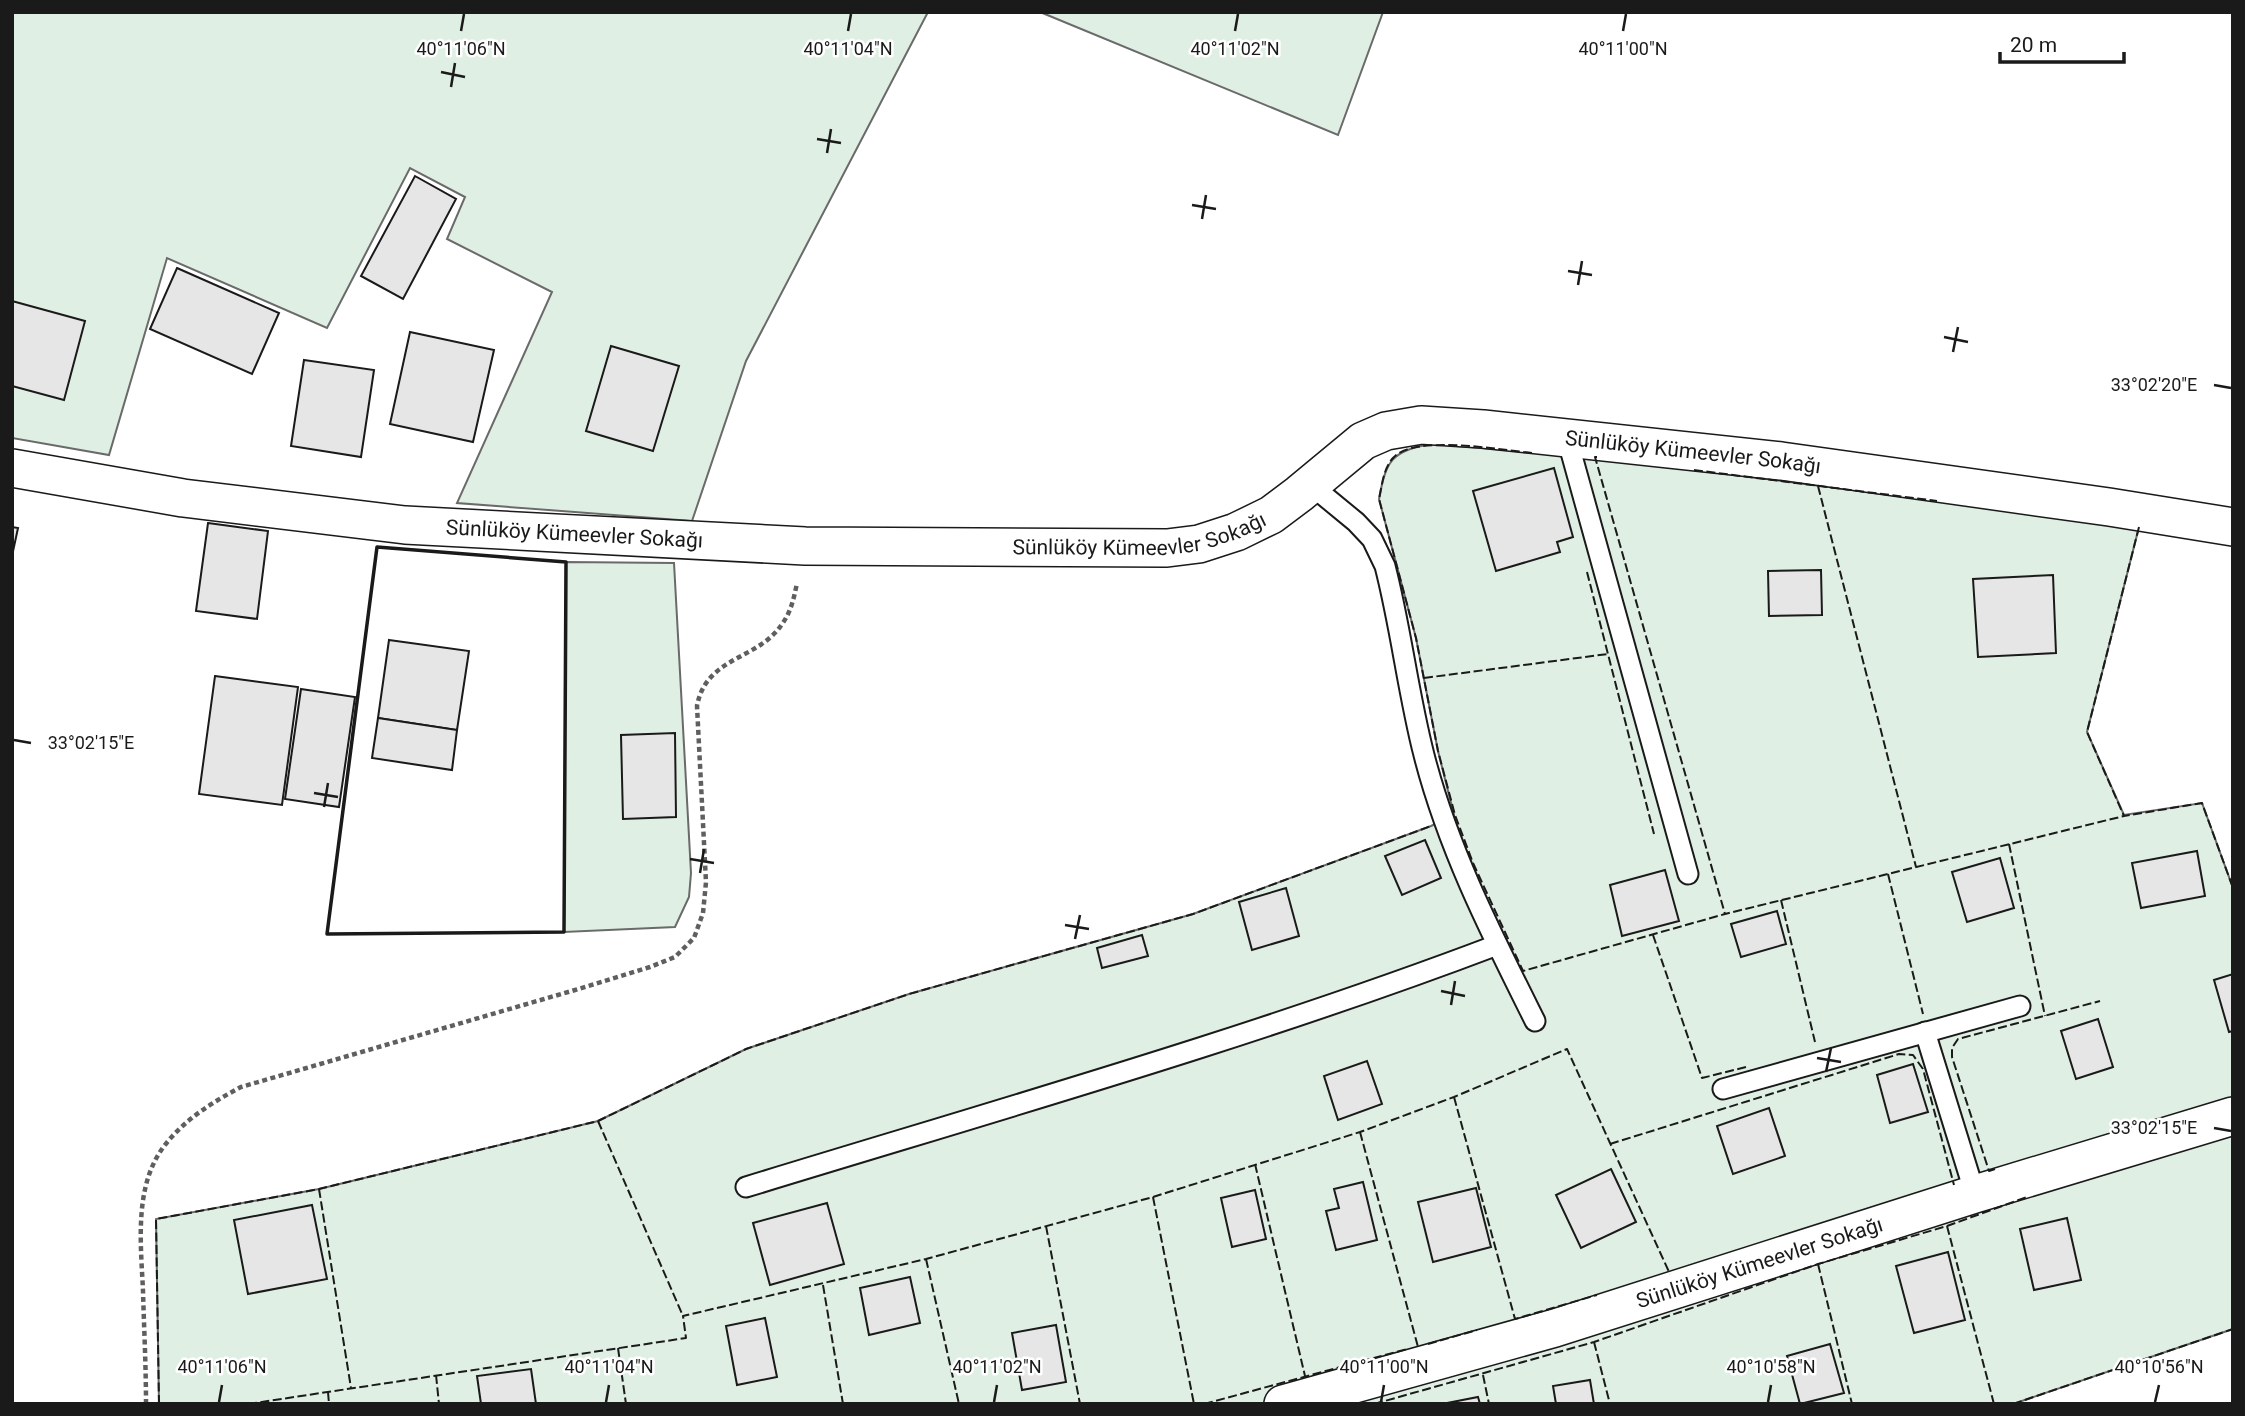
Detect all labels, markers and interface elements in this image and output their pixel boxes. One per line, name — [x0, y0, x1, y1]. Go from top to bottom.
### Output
scale bar — [2000, 21, 2124, 65]
text: 20 m — [2010, 33, 2057, 57]
text: 40°11'06"N — [416, 38, 506, 59]
text: 40°11'04"N — [803, 38, 893, 59]
text: 40°11'02"N — [1190, 38, 1280, 59]
text: 40°11'00"N — [1578, 38, 1668, 59]
text: 33°02'20"E — [2111, 374, 2197, 395]
street label: Sünlüköy Kümeevler Sokağı — [1564, 426, 1823, 478]
street label: Sünlüköy Kümeevler Sokağı — [1012, 507, 1270, 560]
street label: Sünlüköy Kümeevler Sokağı — [445, 515, 704, 553]
text: 33°02'15"E — [48, 732, 134, 753]
text: 33°02'15"E — [2111, 1117, 2197, 1138]
street label: Sünlüköy Kümeevler Sokağı — [1633, 1212, 1886, 1313]
text: 40°11'06"N — [177, 1356, 267, 1377]
text: 40°11'04"N — [564, 1356, 654, 1377]
text: 40°11'02"N — [952, 1356, 1042, 1377]
text: 40°11'00"N — [1339, 1356, 1429, 1377]
text: 40°10'58"N — [1726, 1356, 1816, 1377]
text: 40°10'56"N — [2114, 1356, 2204, 1377]

